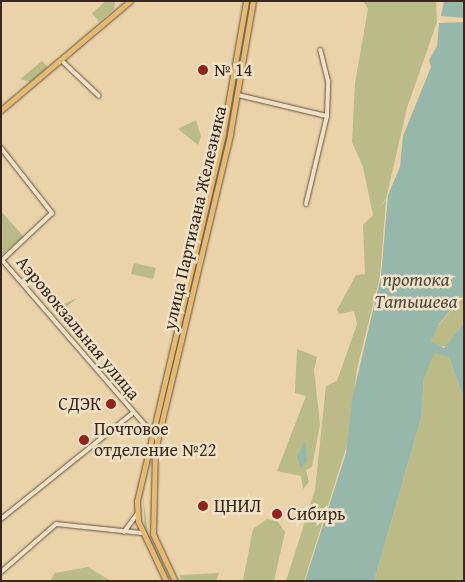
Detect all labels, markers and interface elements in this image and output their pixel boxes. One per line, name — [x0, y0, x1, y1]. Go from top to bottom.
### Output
place label: № 14 — [214, 59, 252, 81]
marker: № 14 — [196, 63, 210, 77]
street label: улица Партизана Железняка — [159, 104, 231, 332]
street label: Аэровокзальная улица — [12, 252, 144, 404]
water label: протока Татышева — [375, 269, 457, 313]
place label: СДЭК — [58, 393, 101, 415]
marker: СДЭК — [105, 398, 117, 410]
place label: Почтовое отделение №22 — [94, 419, 216, 462]
marker: Почтовое отделение №22 — [78, 434, 90, 446]
place label: ЦНИЛ — [214, 495, 261, 517]
marker: ЦНИЛ — [196, 499, 210, 513]
place label: Сибирь — [287, 503, 346, 525]
marker: Сибирь — [271, 508, 283, 520]

